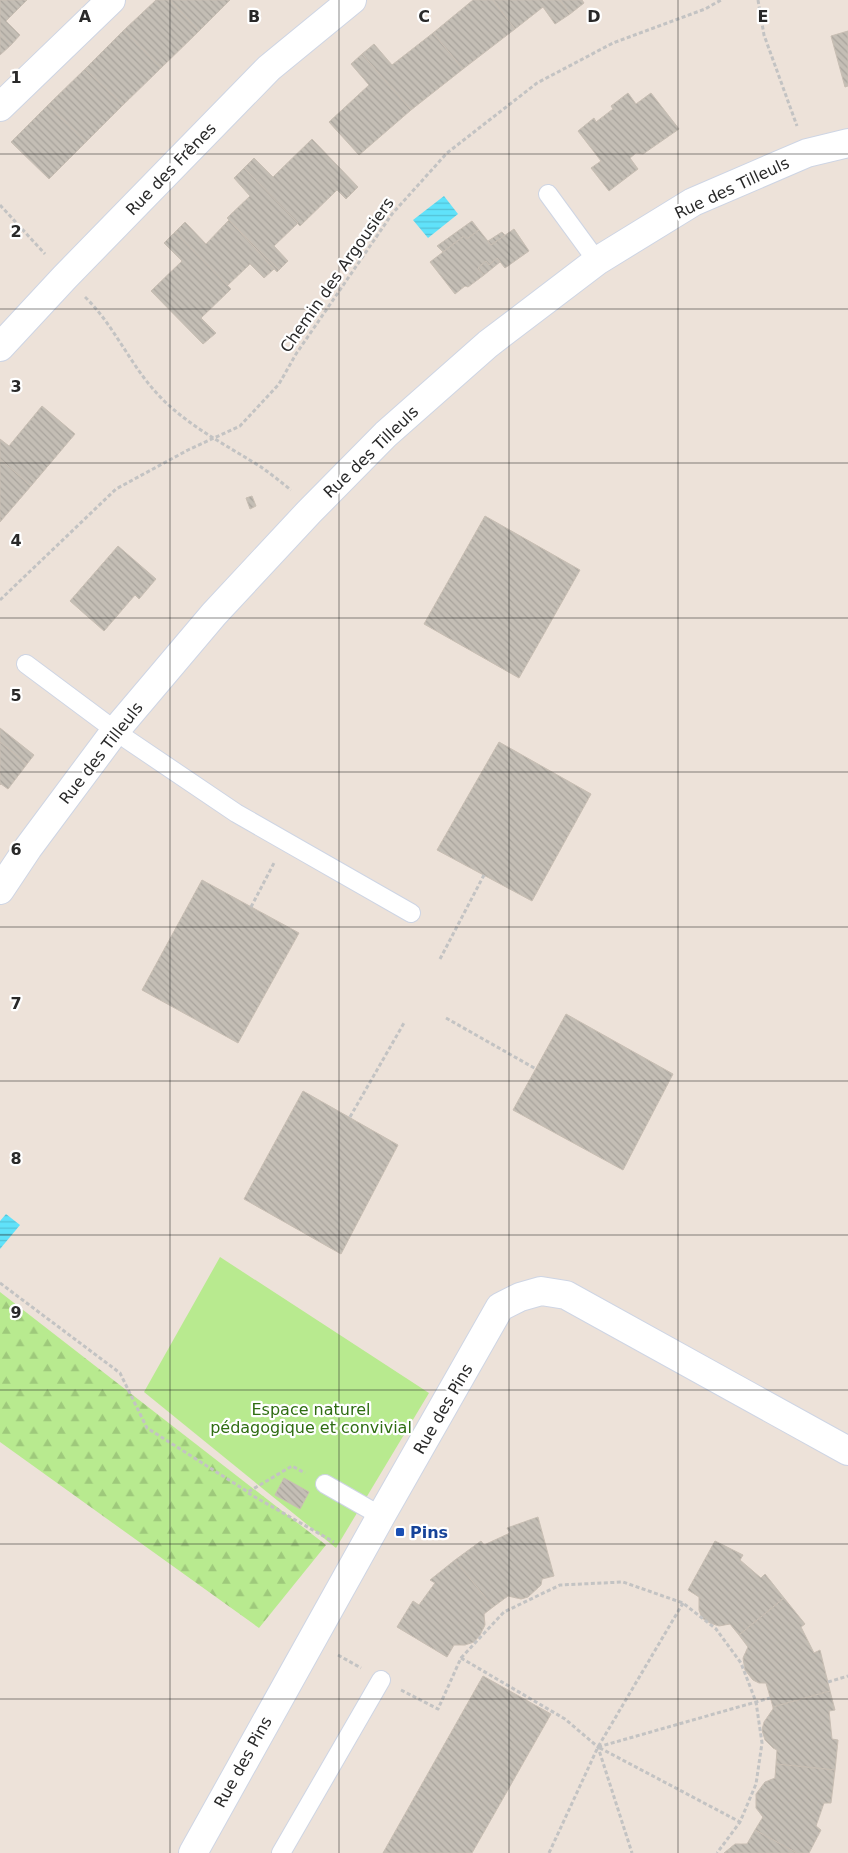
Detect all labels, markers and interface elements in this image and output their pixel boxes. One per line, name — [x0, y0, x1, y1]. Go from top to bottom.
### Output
text: A — [79, 7, 92, 26]
text: B — [248, 7, 260, 26]
text: C — [418, 7, 430, 26]
text: D — [587, 7, 601, 26]
text: E — [758, 7, 768, 26]
text: 1 — [10, 68, 22, 87]
street label: Rue des Frênes — [122, 119, 220, 219]
street label: Rue des Tilleuls — [672, 153, 792, 223]
street label: Chemin des Argousiers — [276, 194, 398, 356]
text: 2 — [10, 222, 22, 241]
text: 3 — [10, 377, 22, 396]
street label: Rue des Tilleuls — [320, 402, 422, 502]
text: 4 — [10, 531, 22, 550]
text: 5 — [10, 686, 22, 705]
street label: Rue des Tilleuls — [55, 698, 147, 808]
text: 6 — [10, 840, 22, 859]
text: 7 — [10, 994, 22, 1013]
text: 8 — [10, 1149, 22, 1168]
text: 9 — [10, 1303, 22, 1322]
street label: Rue des Pins — [409, 1360, 477, 1458]
park label: Espace naturel pédagogique et convivial — [210, 1400, 412, 1437]
place label: Pins — [410, 1523, 448, 1542]
marker: Pins — [394, 1526, 406, 1538]
street label: Rue des Pins — [210, 1713, 276, 1811]

